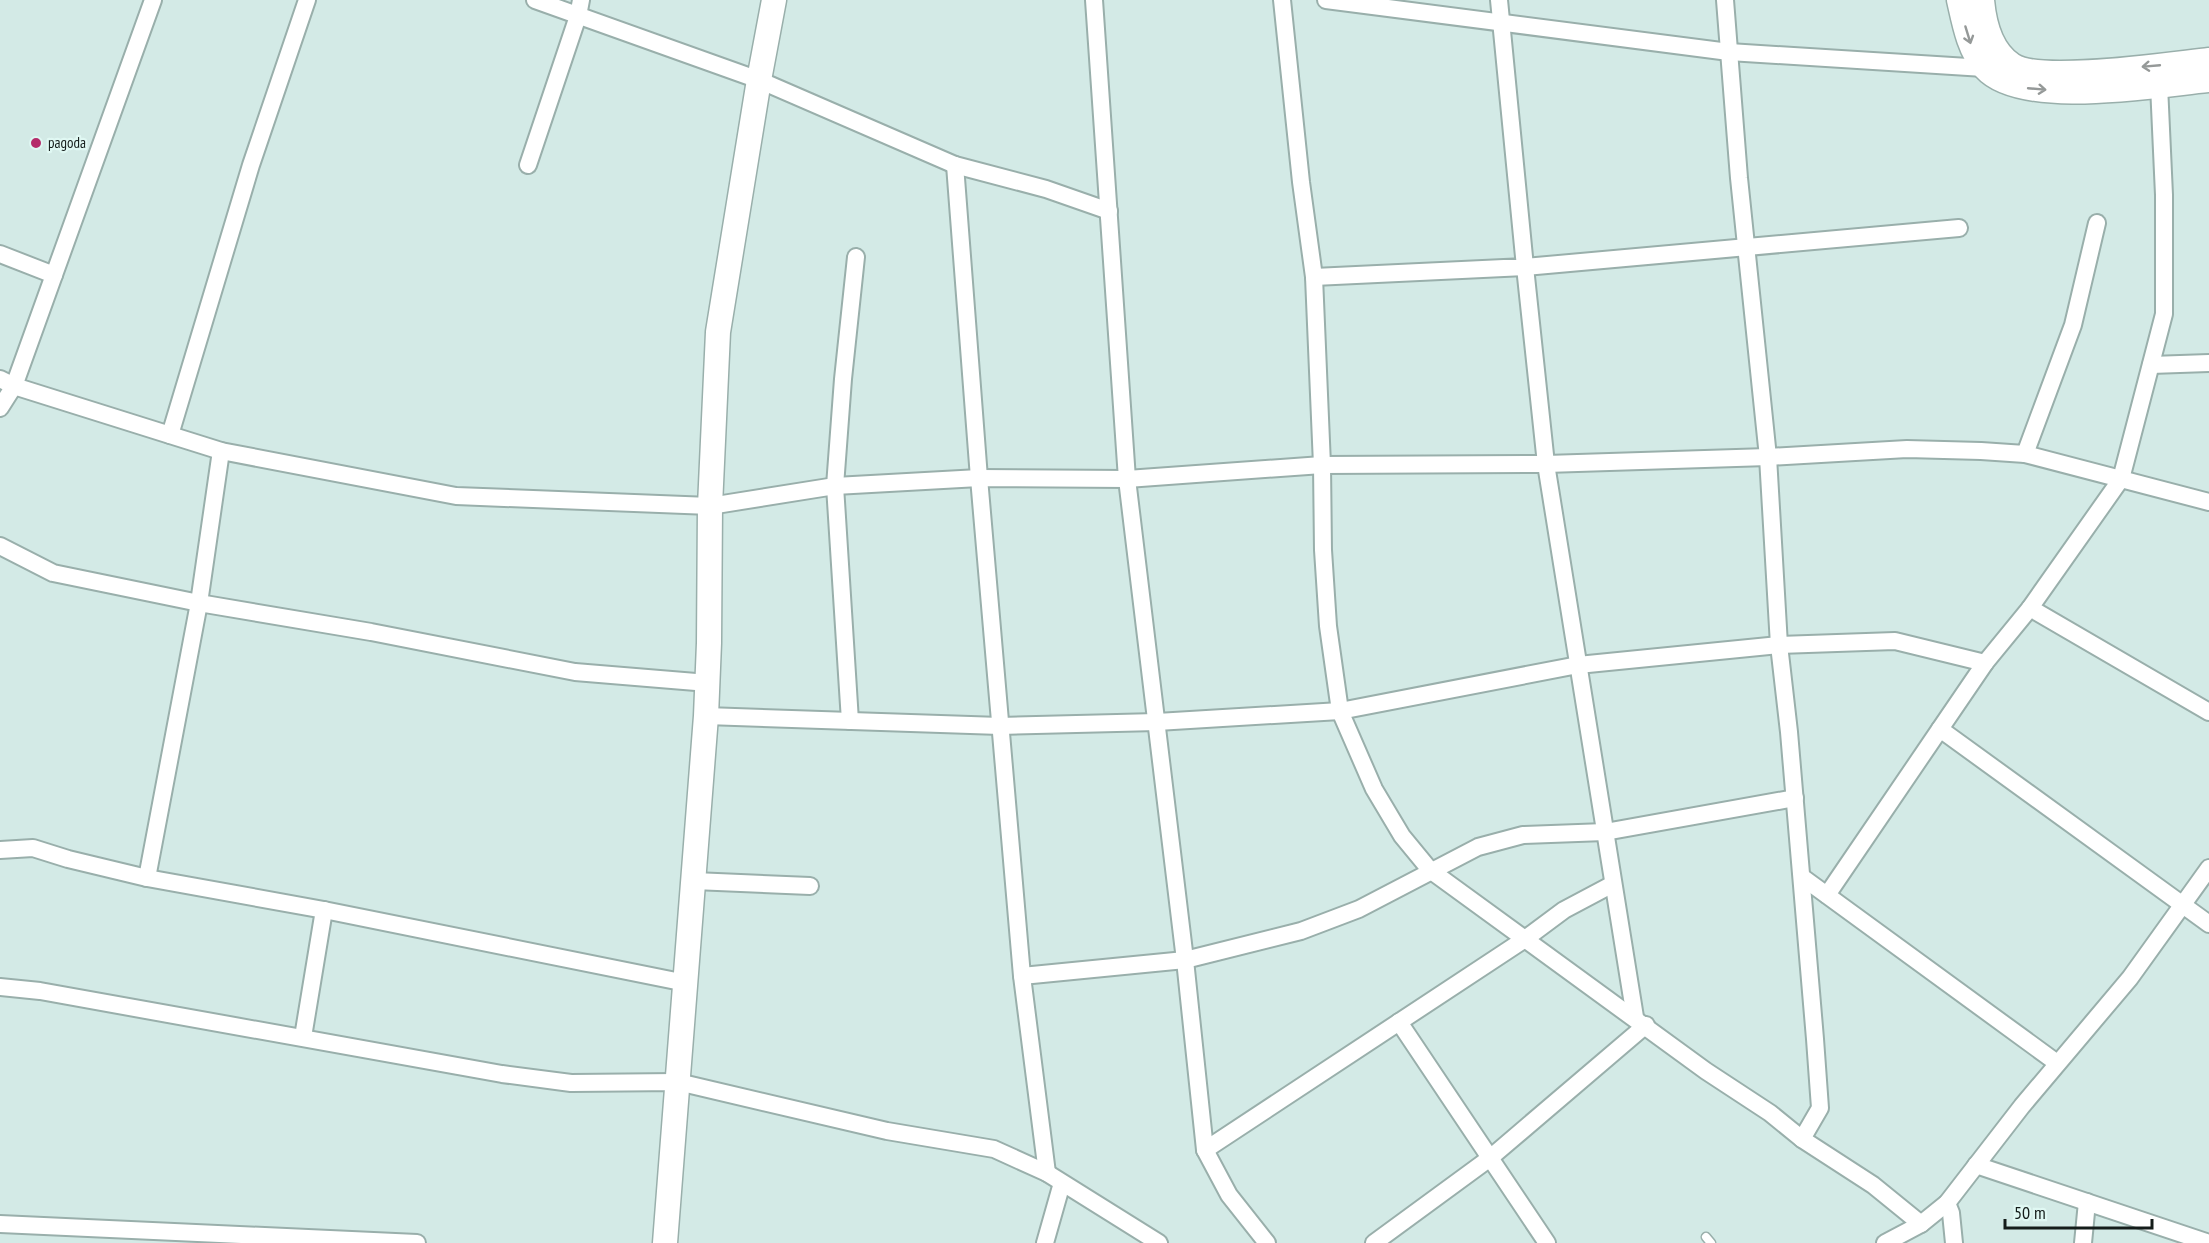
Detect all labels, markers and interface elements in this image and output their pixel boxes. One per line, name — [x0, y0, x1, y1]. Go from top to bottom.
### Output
one-way arrow — [1964, 25, 1975, 44]
one-way arrow — [2141, 61, 2161, 72]
one-way arrow — [2026, 84, 2046, 95]
place label: pagoda — [48, 133, 86, 152]
marker: pagoda — [29, 136, 43, 150]
scale bar — [2005, 1192, 2152, 1230]
text: 50 m — [2014, 1201, 2046, 1224]

